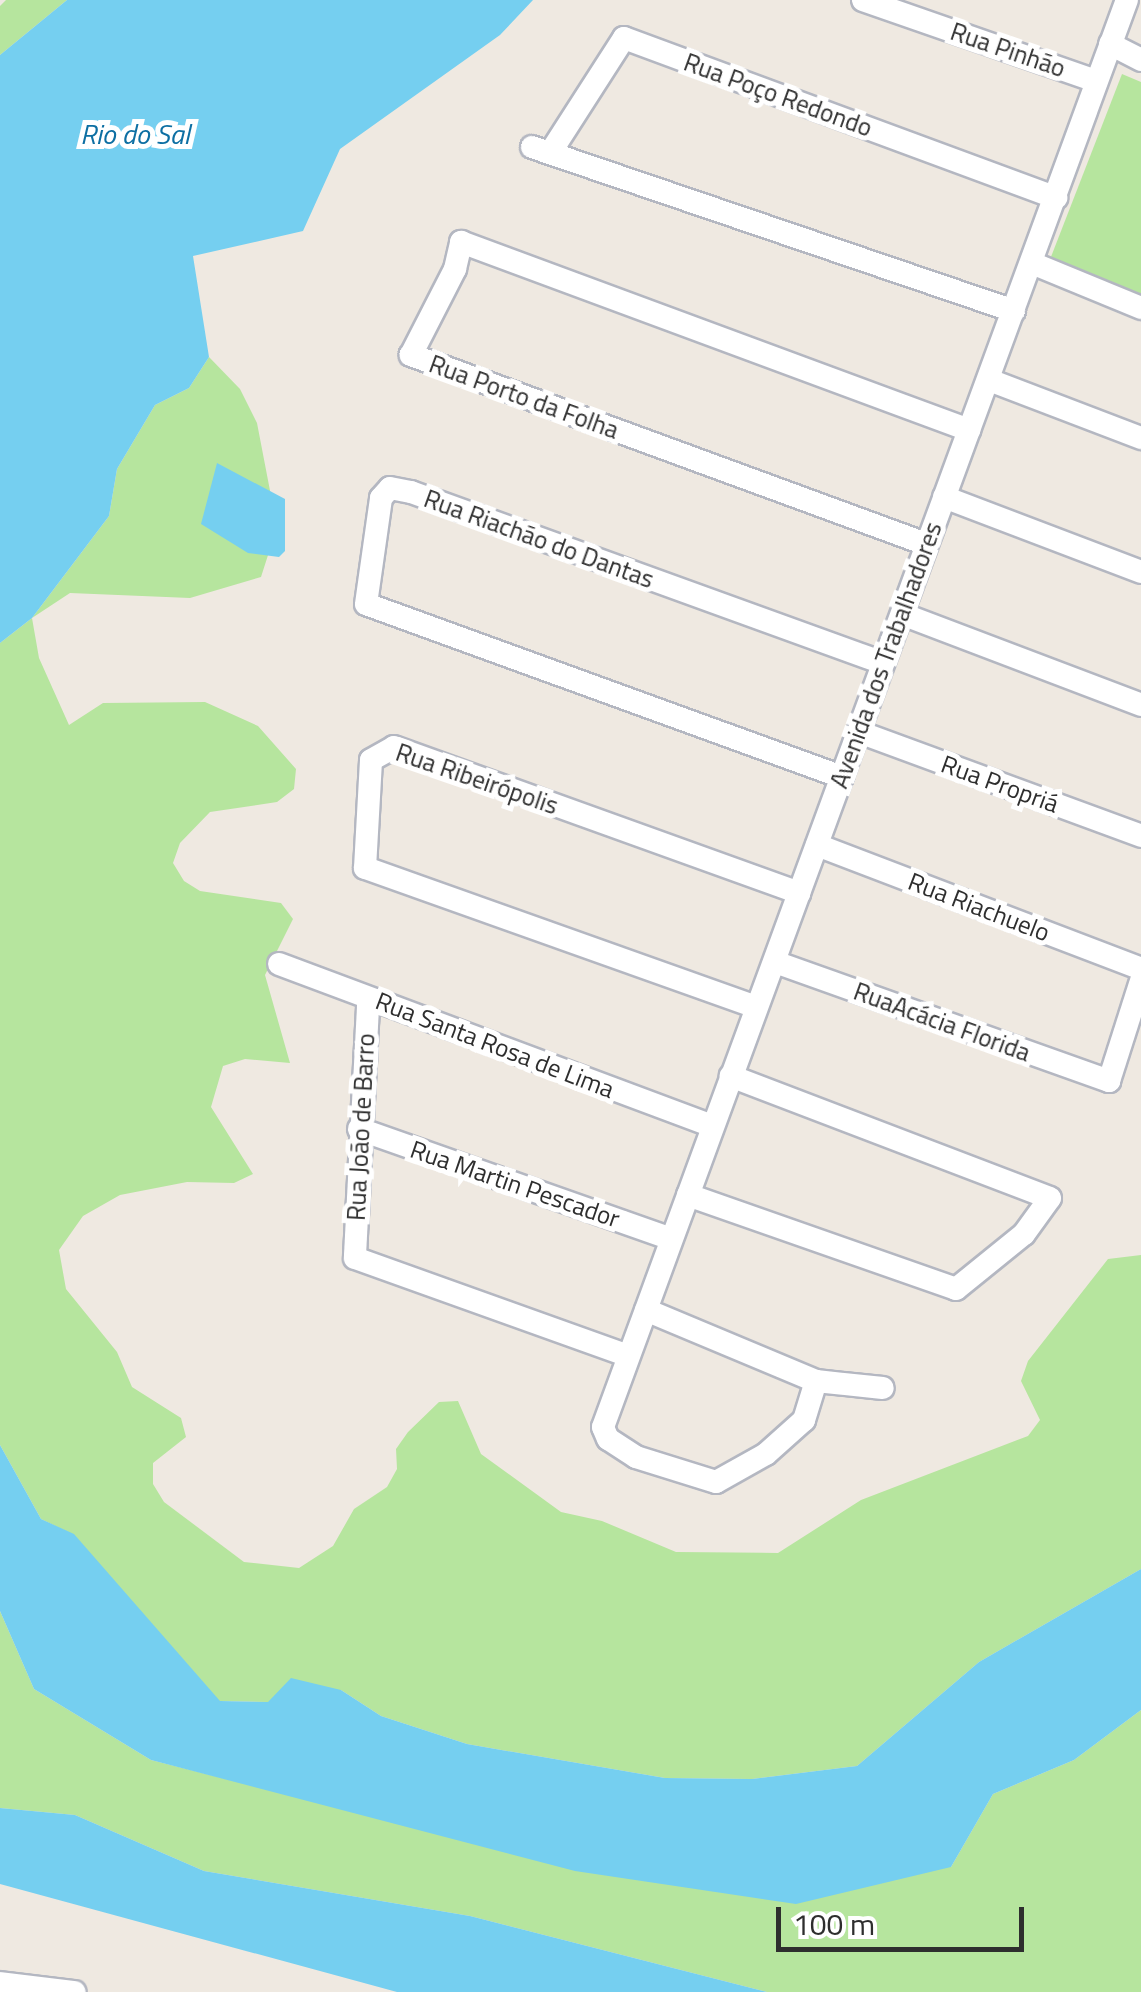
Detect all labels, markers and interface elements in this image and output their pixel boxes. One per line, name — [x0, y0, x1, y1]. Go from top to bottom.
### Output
street label: Rua Pinhão — [947, 16, 1069, 84]
street label: Rua Poço Redondo — [680, 47, 876, 143]
water label: Rio do Sal — [80, 117, 190, 151]
street label: Rua Porto da Folha — [425, 349, 623, 445]
street label: Rua Riachão do Dantas — [420, 483, 658, 595]
street label: Avenida dos Trabalhadores — [824, 518, 948, 792]
street label: Rua Ribeirópolis — [392, 737, 562, 821]
street label: Rua Propriá — [937, 749, 1063, 819]
street label: Rua Riachuelo — [904, 866, 1054, 948]
street label: RuaAcácia Florida — [850, 976, 1034, 1068]
street label: Rua Santa Rosa de Lima — [371, 986, 619, 1104]
street label: Rua João de Barro — [341, 1033, 381, 1221]
street label: Rua Martin Pescador — [406, 1134, 624, 1234]
scale bar — [781, 1887, 1028, 1949]
text: 100 m — [793, 1901, 875, 1947]

